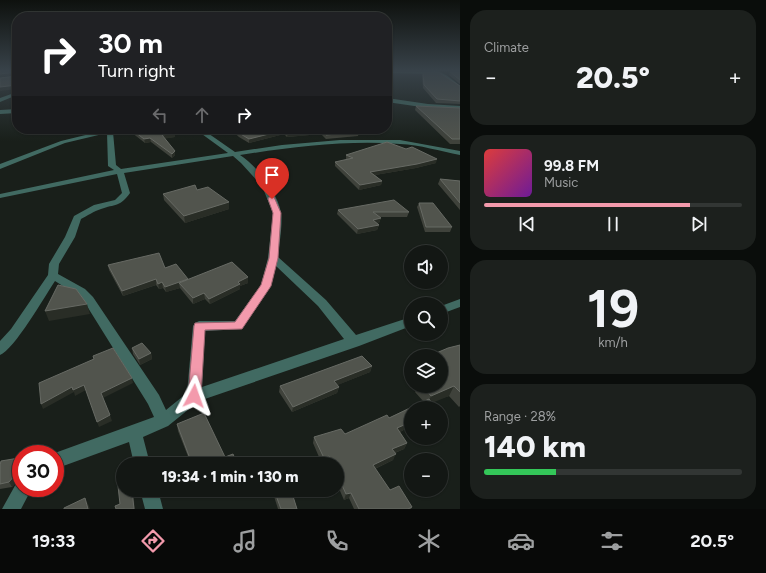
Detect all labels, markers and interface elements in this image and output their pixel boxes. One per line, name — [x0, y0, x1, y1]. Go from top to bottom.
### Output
text: 30 m — [98, 26, 163, 60]
icon: right — [32, 28, 84, 80]
text: Climate — [484, 40, 529, 55]
text: 20.5° — [576, 59, 650, 96]
text: Turn right — [98, 60, 175, 82]
text: − — [484, 64, 498, 91]
text: + — [728, 64, 742, 91]
icon: left — [149, 104, 171, 126]
icon: ahead — [191, 104, 213, 126]
icon: right — [233, 104, 255, 126]
text: 99.8 FM — [544, 157, 599, 175]
pin — [255, 158, 289, 199]
icon: arrive — [261, 164, 283, 186]
text: Music — [544, 175, 578, 190]
icon: previous — [516, 213, 538, 235]
icon: pause — [602, 213, 624, 235]
icon: next — [688, 213, 710, 235]
map controls — [404, 245, 448, 497]
button: sound — [404, 245, 448, 289]
text: 19 — [587, 278, 639, 340]
button: search — [404, 297, 448, 341]
text: km/h — [598, 335, 628, 350]
button: layers — [404, 349, 448, 393]
position arrow — [173, 375, 215, 417]
button: + — [404, 401, 448, 445]
text: Range · 28% — [484, 409, 556, 424]
text: 140 km — [484, 428, 586, 465]
speed limit sign: 30 — [12, 445, 64, 497]
button: − — [404, 453, 448, 497]
text: 19:34 · 1 min · 130 m — [161, 468, 299, 486]
icon: directions — [139, 527, 167, 555]
icon: music — [231, 527, 259, 555]
icon: phone — [323, 527, 351, 555]
icon: climate — [415, 527, 443, 555]
icon: car — [507, 527, 535, 555]
icon: filters — [598, 527, 626, 555]
text: 19:33 — [32, 530, 75, 552]
text: 20.5° — [690, 530, 734, 552]

